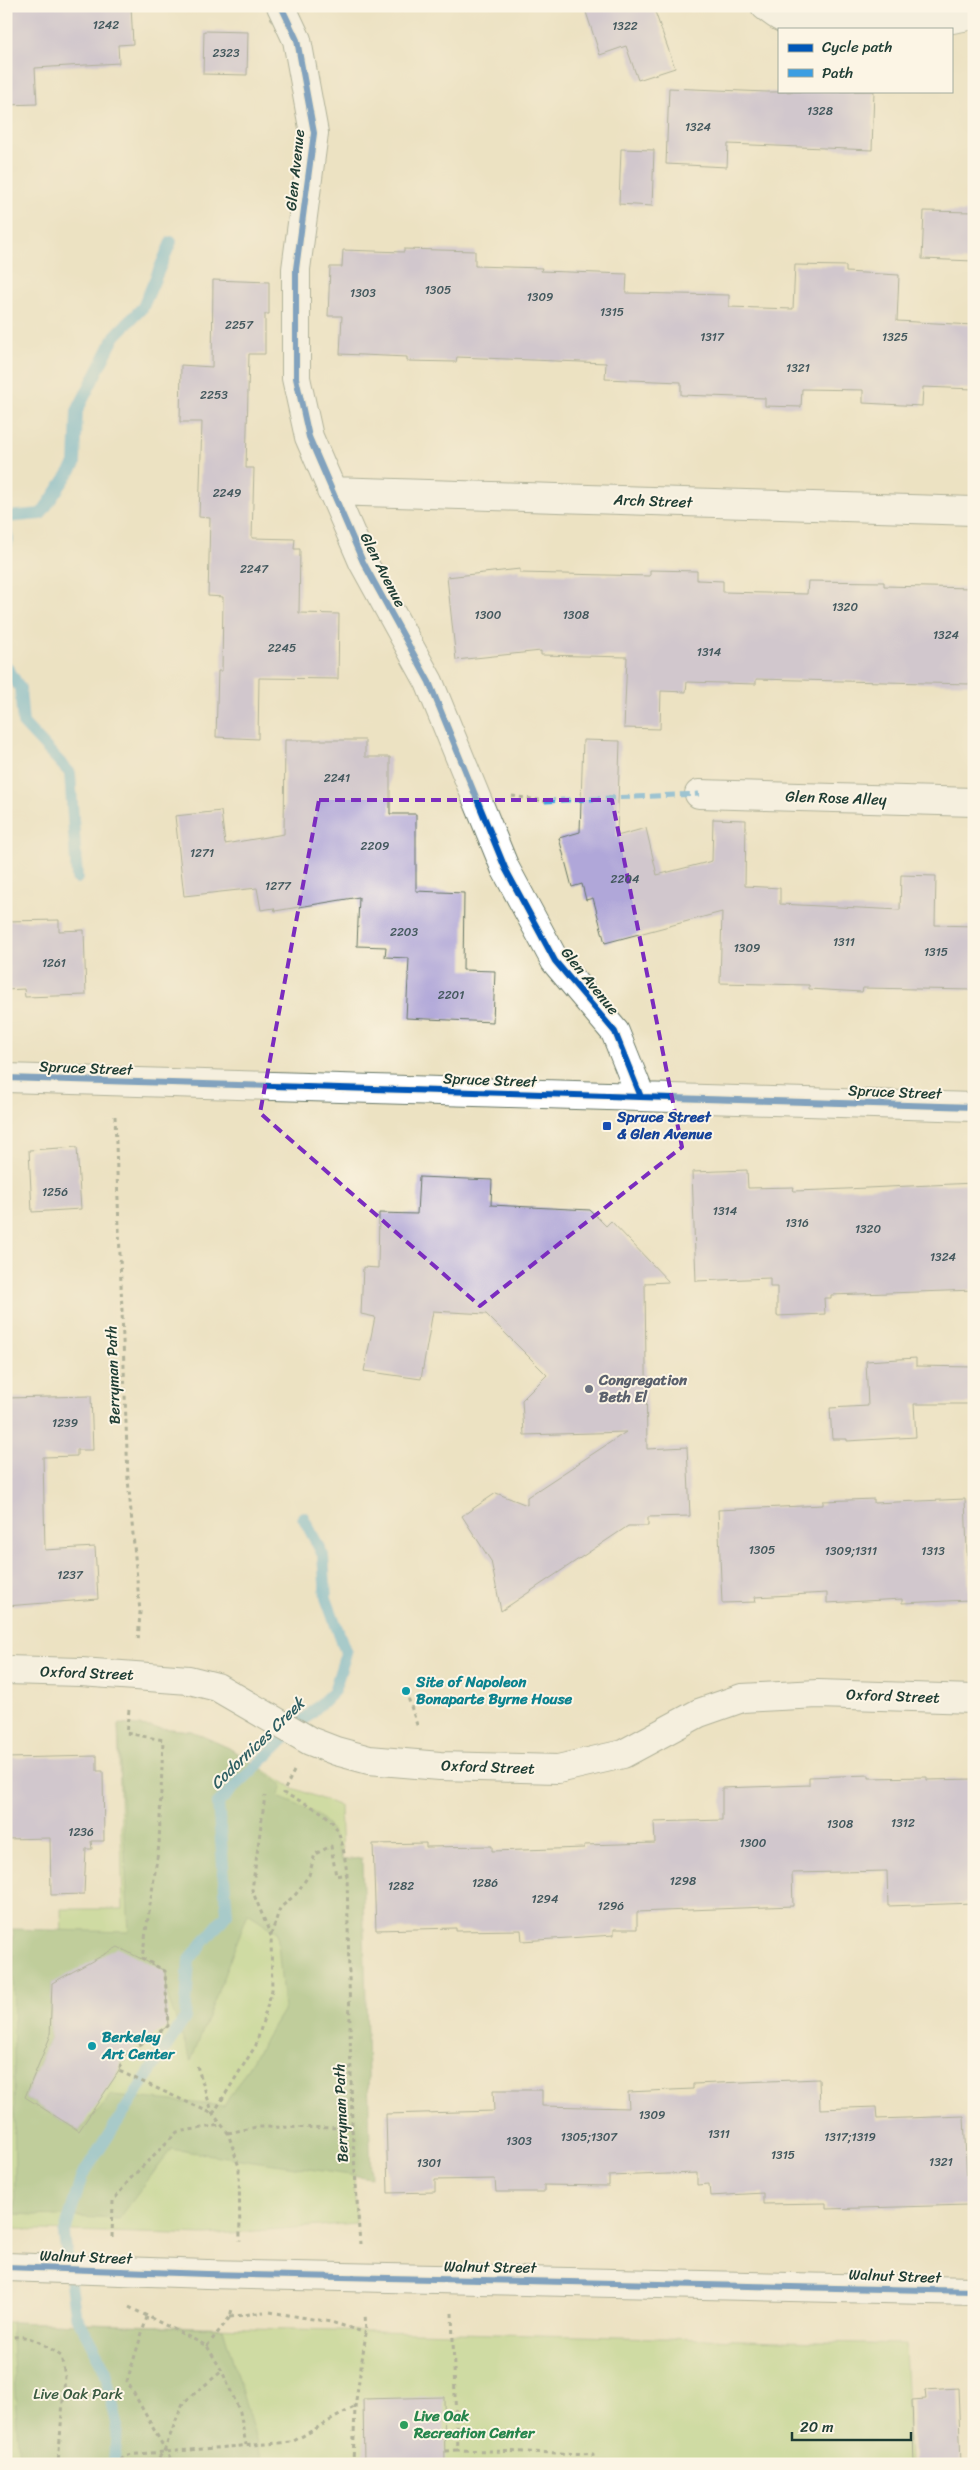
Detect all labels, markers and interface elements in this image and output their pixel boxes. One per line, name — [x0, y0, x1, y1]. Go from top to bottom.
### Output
house number: 1242 — [93, 14, 119, 36]
house number: 1322 — [612, 15, 638, 37]
legend — [778, 28, 952, 92]
text: Cycle path — [822, 34, 893, 60]
house number: 2323 — [212, 42, 240, 64]
text: Path — [822, 60, 853, 86]
house number: 1328 — [807, 100, 833, 122]
house number: 1324 — [685, 116, 712, 138]
street label: Glen Avenue — [278, 128, 312, 212]
house number: 1305 — [425, 279, 451, 301]
house number: 1303 — [350, 282, 376, 304]
house number: 1309 — [527, 286, 553, 308]
house number: 1315 — [600, 301, 624, 323]
house number: 2257 — [225, 314, 254, 336]
house number: 1317 — [700, 326, 725, 348]
house number: 1325 — [882, 326, 908, 348]
house number: 1321 — [786, 357, 810, 379]
house number: 2253 — [200, 384, 228, 406]
house number: 2249 — [213, 482, 241, 504]
street label: Arch Street — [612, 487, 694, 515]
street label: Glen Avenue — [353, 528, 413, 613]
house number: 2247 — [240, 558, 269, 580]
house number: 1320 — [832, 596, 859, 618]
house number: 1300 — [475, 604, 502, 626]
house number: 1308 — [563, 604, 589, 626]
house number: 1324 — [933, 624, 960, 646]
house number: 2245 — [268, 637, 296, 659]
house number: 1314 — [697, 641, 722, 663]
house number: 2241 — [324, 767, 350, 789]
street label: Glen Rose Alley — [785, 783, 887, 813]
house number: 2209 — [361, 835, 389, 857]
house number: 1271 — [190, 842, 214, 864]
house number: 2204 — [611, 868, 640, 890]
house number: 1277 — [265, 875, 292, 897]
house number: 2203 — [390, 921, 418, 943]
house number: 1311 — [833, 931, 855, 953]
house number: 1309 — [734, 937, 760, 959]
street label: Glen Avenue — [554, 941, 626, 1021]
house number: 1315 — [924, 941, 948, 963]
house number: 1261 — [42, 952, 66, 974]
house number: 2201 — [438, 984, 464, 1006]
street label: Spruce Street — [39, 1053, 134, 1083]
street label: Spruce Street — [443, 1065, 538, 1095]
street label: Spruce Street — [848, 1077, 943, 1107]
place label: Spruce Street & Glen Avenue — [616, 1104, 712, 1147]
marker: Spruce Street & Glen Avenue — [601, 1120, 613, 1132]
house number: 1256 — [42, 1181, 68, 1203]
house number: 1314 — [713, 1200, 738, 1222]
house number: 1316 — [785, 1212, 809, 1234]
house number: 1320 — [855, 1218, 882, 1240]
house number: 1324 — [930, 1246, 957, 1268]
street label: Berryman Path — [98, 1325, 128, 1425]
place label: Congregation Beth El — [598, 1367, 688, 1410]
marker: Congregation Beth El — [583, 1383, 595, 1395]
house number: 1239 — [52, 1412, 78, 1434]
house number: 1305 — [749, 1539, 775, 1561]
house number: 1309;1311 — [825, 1540, 877, 1562]
house number: 1313 — [921, 1540, 945, 1562]
house number: 1237 — [57, 1564, 84, 1586]
street label: Oxford Street — [40, 1658, 135, 1688]
place label: Site of Napoleon Bonaparte Byrne House — [415, 1669, 573, 1712]
street label: Oxford Street — [846, 1681, 941, 1711]
marker: Site of Napoleon Bonaparte Byrne House — [400, 1685, 412, 1697]
water label: Codornices Creek — [203, 1688, 313, 1797]
street label: Oxford Street — [441, 1752, 536, 1782]
house number: 1312 — [891, 1812, 915, 1834]
house number: 1308 — [827, 1813, 853, 1835]
house number: 1236 — [68, 1821, 94, 1843]
house number: 1300 — [740, 1832, 767, 1854]
house number: 1298 — [670, 1870, 696, 1892]
house number: 1286 — [472, 1872, 498, 1894]
house number: 1282 — [388, 1875, 414, 1897]
house number: 1294 — [532, 1888, 559, 1910]
house number: 1296 — [598, 1895, 624, 1917]
place label: Berkeley Art Center — [101, 2024, 176, 2067]
marker: Berkeley Art Center — [86, 2040, 98, 2052]
street label: Berryman Path — [326, 2063, 356, 2163]
house number: 1309 — [639, 2104, 665, 2126]
house number: 1311 — [708, 2123, 730, 2145]
house number: 1305;1307 — [561, 2126, 618, 2148]
house number: 1317;1319 — [824, 2126, 876, 2148]
house number: 1303 — [506, 2130, 532, 2152]
house number: 1315 — [771, 2144, 795, 2166]
house number: 1321 — [929, 2151, 953, 2173]
house number: 1301 — [417, 2152, 441, 2174]
street label: Walnut Street — [39, 2242, 134, 2272]
street label: Walnut Street — [443, 2253, 537, 2281]
street label: Walnut Street — [848, 2261, 943, 2291]
park label: Live Oak Park — [33, 2381, 124, 2407]
place label: Live Oak Recreation Center — [413, 2403, 536, 2446]
scale bar — [792, 2410, 911, 2442]
text: 20 m — [800, 2414, 834, 2440]
marker: Live Oak Recreation Center — [398, 2419, 410, 2431]

